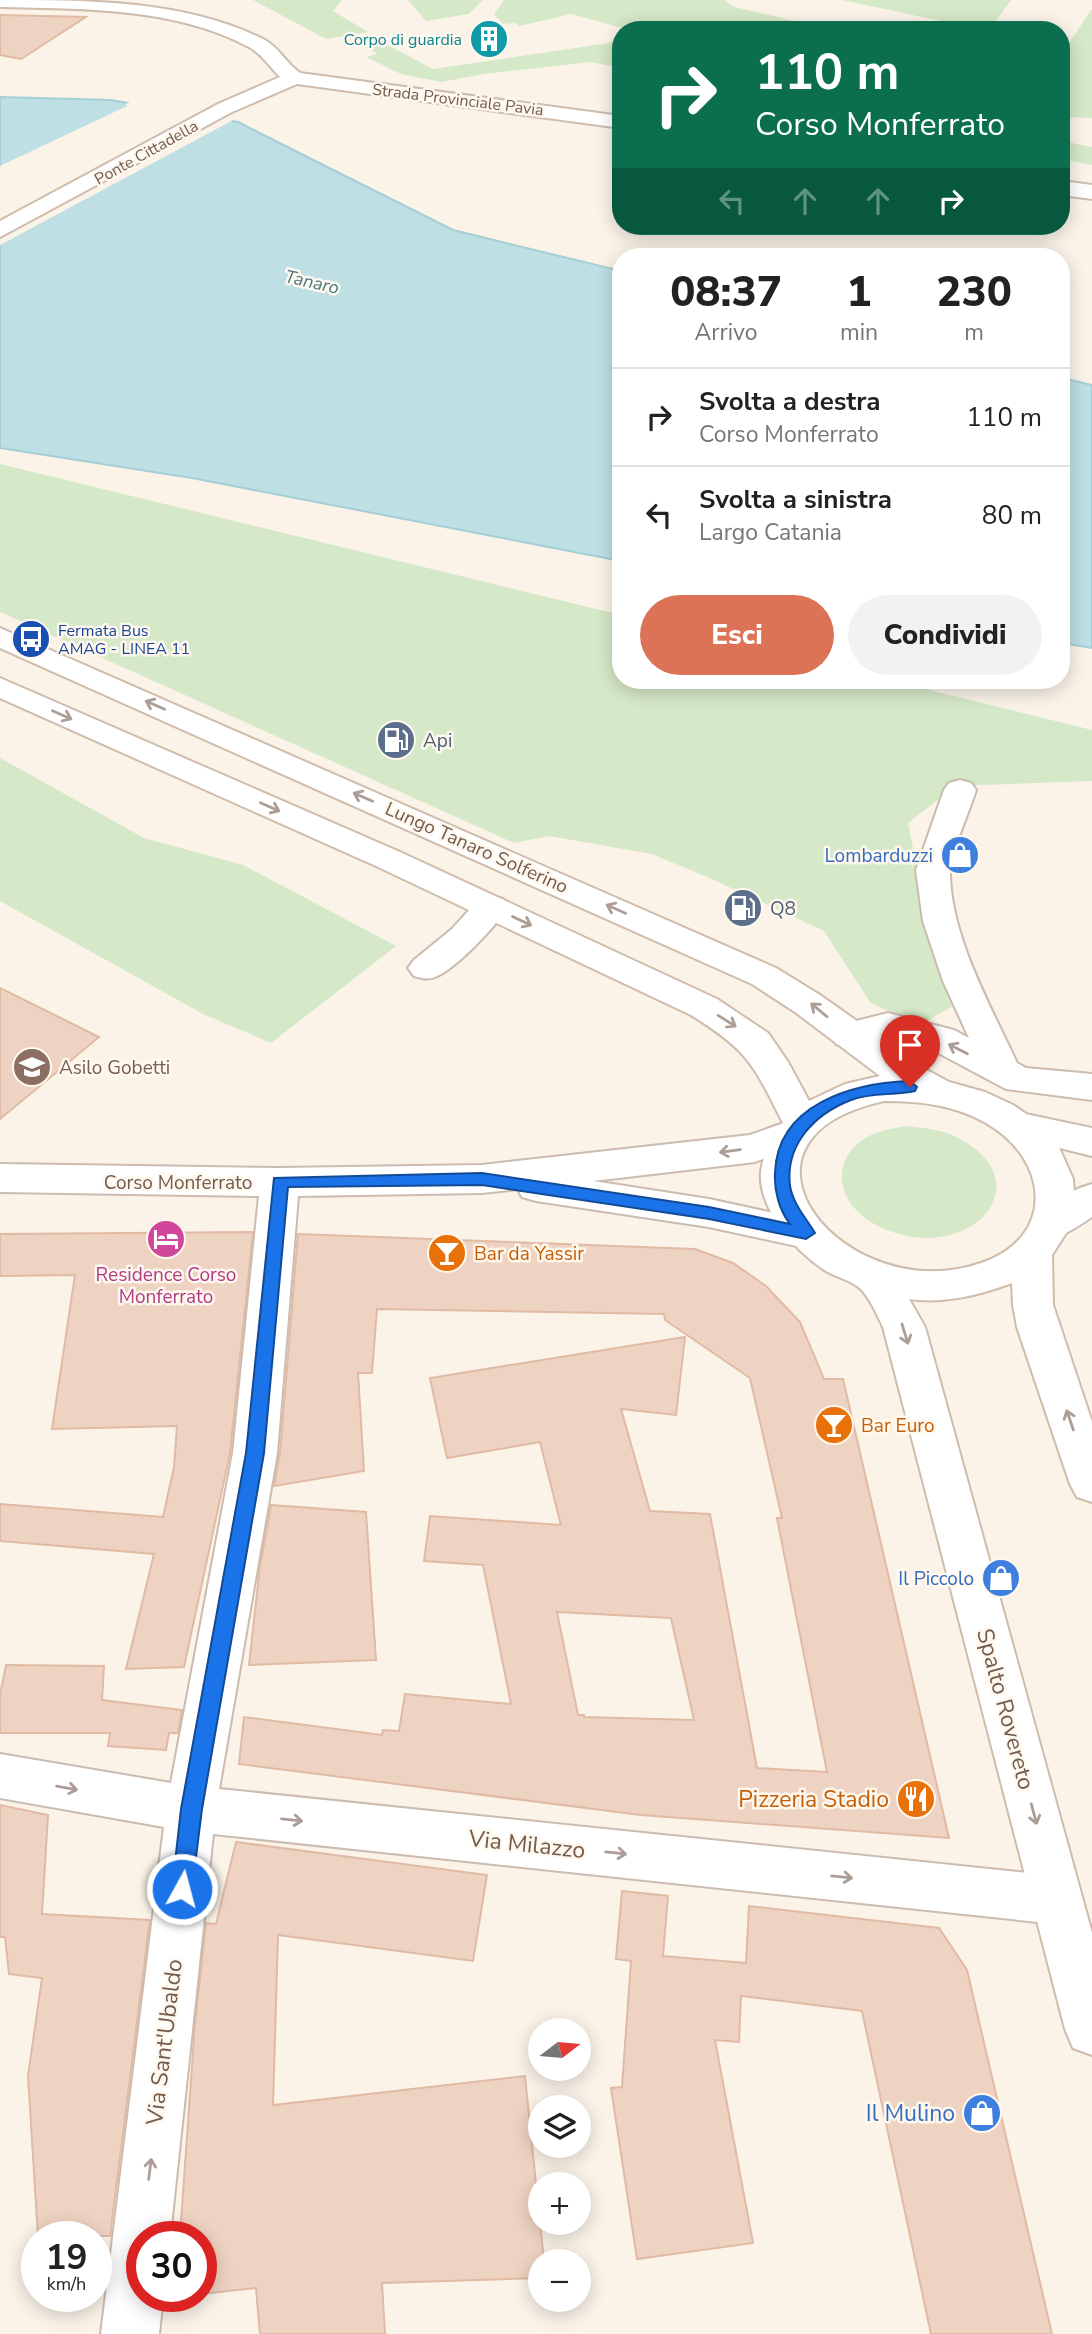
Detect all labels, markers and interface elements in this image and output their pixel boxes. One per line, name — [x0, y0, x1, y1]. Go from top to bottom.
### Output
building icon: Corpo di guardia — [468, 18, 510, 60]
place label: Corpo di guardia — [344, 29, 462, 51]
text: 110 m — [755, 39, 899, 106]
icon: right — [640, 49, 731, 140]
street label: Strada Provinciale Pavia — [371, 79, 545, 121]
text: Corso Monferrato — [755, 103, 1005, 146]
street label: Ponte Cittadella — [91, 115, 202, 191]
icon: left — [713, 182, 751, 220]
icon: ahead — [786, 182, 824, 220]
icon: ahead — [859, 182, 897, 220]
icon: right — [932, 182, 970, 220]
water label: Tanaro — [282, 264, 342, 300]
text: 08:37 — [670, 264, 782, 321]
text: 1 — [846, 264, 872, 321]
text: 230 — [936, 264, 1012, 321]
text: Arrivo — [694, 317, 758, 348]
text: min — [840, 317, 878, 348]
text: m — [964, 317, 984, 348]
text: Svolta a destra — [699, 384, 881, 419]
icon: right — [640, 398, 678, 436]
text: 110 m — [966, 400, 1042, 435]
text: Corso Monferrato — [699, 419, 879, 450]
text: Svolta a sinistra — [699, 482, 892, 517]
icon: left — [640, 496, 678, 534]
text: 80 m — [982, 498, 1042, 533]
text: Largo Catania — [699, 517, 842, 548]
button: Esci — [640, 595, 834, 675]
button: Condividi — [848, 595, 1042, 675]
bus stop icon: Fermata Bus AMAG - LINEA 11 — [10, 618, 52, 660]
place label: Fermata Bus AMAG - LINEA 11 — [58, 620, 190, 660]
one-way arrow — [145, 698, 166, 711]
one-way arrow — [51, 709, 73, 722]
fuel station icon: Api — [375, 719, 417, 761]
place label: Api — [423, 728, 452, 754]
one-way arrow — [353, 790, 374, 803]
street label: Lungo Tanaro Solferino — [381, 796, 572, 900]
one-way arrow — [259, 801, 281, 814]
shop icon: Lombarduzzi — [939, 834, 981, 876]
place label: Lombarduzzi — [824, 843, 933, 869]
fuel station icon: Q8 — [722, 887, 764, 929]
place label: Q8 — [770, 896, 796, 922]
one-way arrow — [606, 902, 627, 915]
one-way arrow — [511, 915, 532, 929]
one-way arrow — [810, 1002, 828, 1018]
one-way arrow — [716, 1014, 736, 1028]
pin — [880, 1015, 940, 1087]
icon: arrive — [891, 1026, 929, 1064]
one-way arrow — [948, 1041, 969, 1055]
school or university icon: Asilo Gobetti — [11, 1046, 53, 1088]
place label: Asilo Gobetti — [59, 1055, 170, 1081]
one-way arrow — [720, 1145, 742, 1158]
street label: Corso Monferrato — [104, 1170, 252, 1196]
hotel icon: Residence Corso Monferrato — [145, 1218, 187, 1260]
bar icon: Bar da Yassir — [426, 1232, 468, 1274]
place label: Bar da Yassir — [474, 1241, 584, 1267]
place label: Residence Corso Monferrato — [96, 1262, 236, 1310]
one-way arrow — [899, 1323, 912, 1345]
bar icon: Bar Euro — [813, 1404, 855, 1446]
one-way arrow — [1063, 1409, 1075, 1431]
place label: Bar Euro — [861, 1413, 935, 1439]
shop icon: Il Piccolo — [980, 1557, 1022, 1599]
place label: Il Piccolo — [898, 1566, 974, 1592]
street label: Spalto Rovereto — [969, 1625, 1042, 1793]
restaurant icon: Pizzeria Stadio — [895, 1778, 937, 1820]
one-way arrow — [55, 1781, 78, 1795]
place label: Pizzeria Stadio — [738, 1784, 889, 1815]
one-way arrow — [1028, 1802, 1041, 1825]
one-way arrow — [281, 1813, 303, 1826]
street label: Via Milazzo — [466, 1823, 587, 1866]
one-way arrow — [604, 1847, 627, 1860]
position arrow — [145, 1852, 219, 1926]
one-way arrow — [831, 1871, 853, 1884]
street label: Via Sant'Ubaldo — [139, 1957, 190, 2128]
north arrow — [528, 2018, 592, 2081]
map controls — [528, 2018, 591, 2312]
shop icon: Il Mulino — [961, 2092, 1003, 2134]
button: layers — [528, 2095, 591, 2158]
place label: Il Mulino — [866, 2098, 955, 2129]
one-way arrow — [143, 2158, 156, 2181]
button: + — [528, 2172, 591, 2235]
speed limit sign: 30 — [126, 2221, 217, 2312]
text: 19 — [45, 2234, 88, 2281]
button: − — [528, 2249, 591, 2312]
text: km/h — [47, 2272, 86, 2296]

